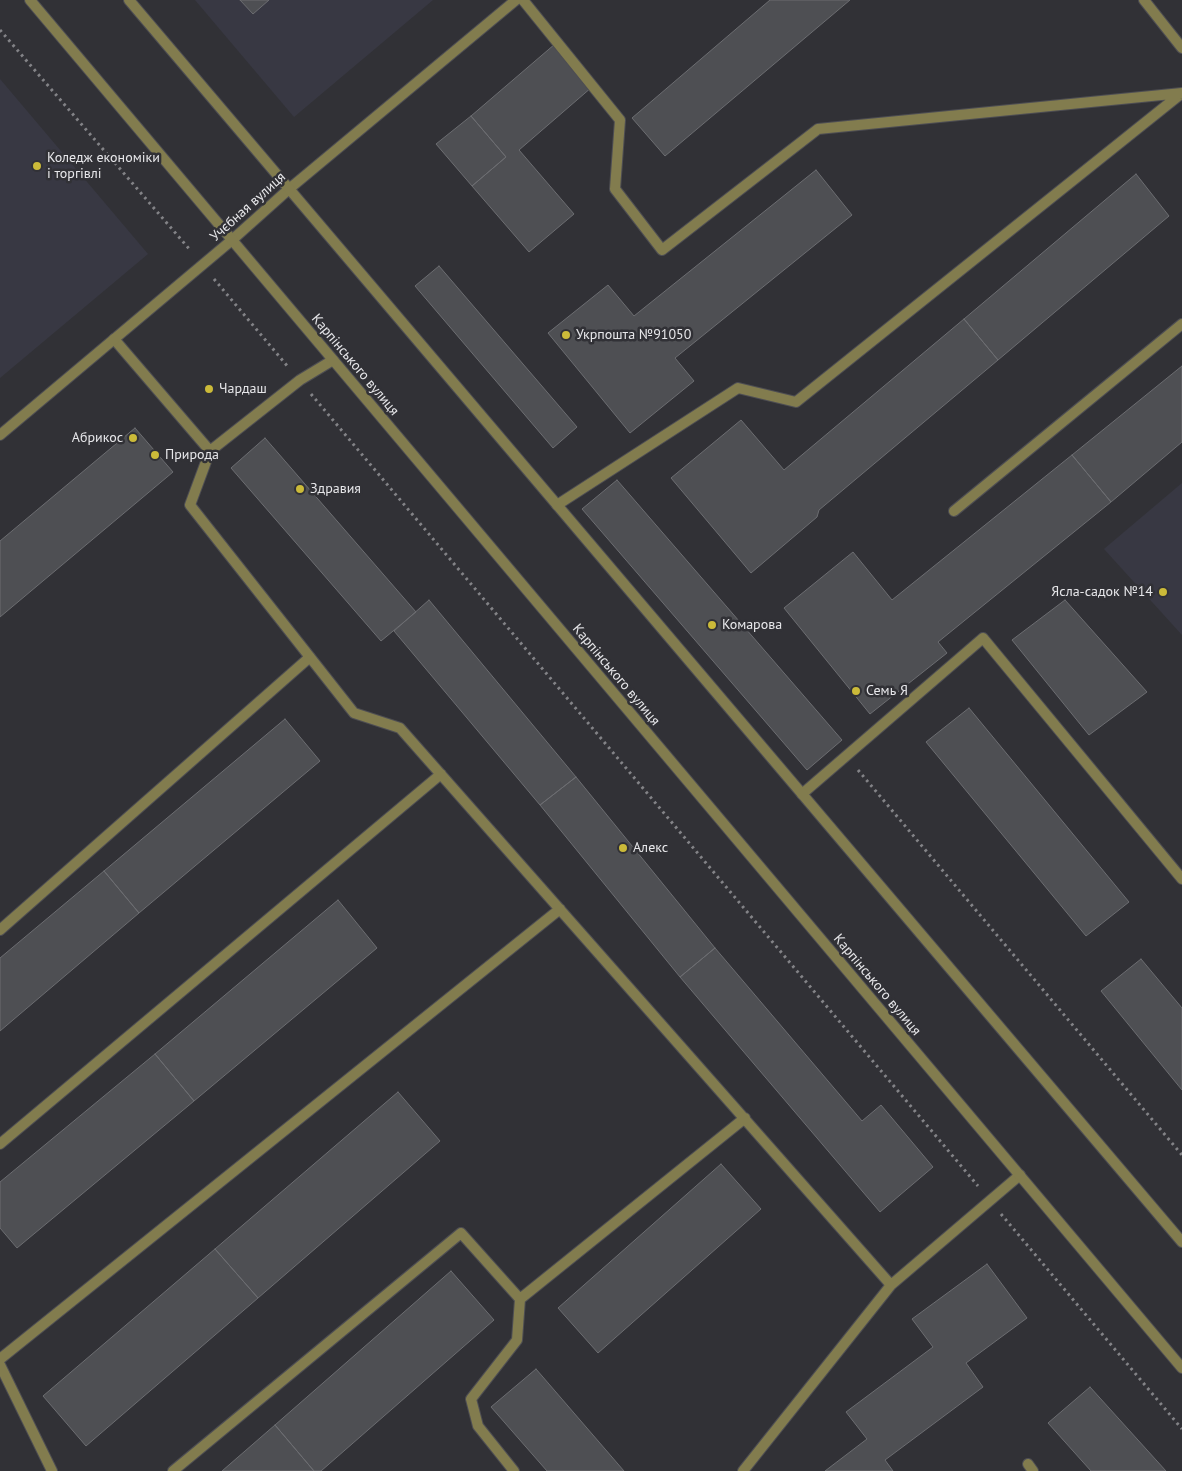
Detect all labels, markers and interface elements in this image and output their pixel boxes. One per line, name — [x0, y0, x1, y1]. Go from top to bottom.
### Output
place label: Коледж економіки і торгівлі — [47, 150, 160, 182]
marker: Коледж економіки і торгівлі — [31, 160, 43, 172]
street label: Учєбная вулиця — [207, 169, 289, 245]
street label: Карпінського вулиця — [308, 311, 402, 419]
place label: Укрпошта №91050 — [576, 327, 691, 343]
marker: Укрпошта №91050 — [560, 329, 572, 341]
place label: Чардаш — [219, 381, 267, 397]
marker: Чардаш — [203, 383, 215, 395]
place label: Абрикос — [72, 430, 123, 446]
marker: Абрикос — [127, 432, 139, 444]
place label: Природа — [165, 447, 219, 463]
marker: Природа — [149, 449, 161, 461]
place label: Здравия — [310, 481, 361, 497]
marker: Здравия — [294, 483, 306, 495]
place label: Ясла-садок №14 — [1051, 584, 1153, 600]
marker: Ясла-садок №14 — [1157, 586, 1169, 598]
place label: Комарова — [722, 617, 782, 633]
marker: Комарова — [706, 619, 718, 631]
street label: Карпінського вулиця — [569, 621, 663, 729]
place label: Семь Я — [866, 683, 908, 699]
marker: Семь Я — [850, 685, 862, 697]
place label: Алекс — [633, 840, 668, 856]
marker: Алекс — [617, 842, 629, 854]
street label: Карпінського вулиця — [830, 931, 924, 1039]

